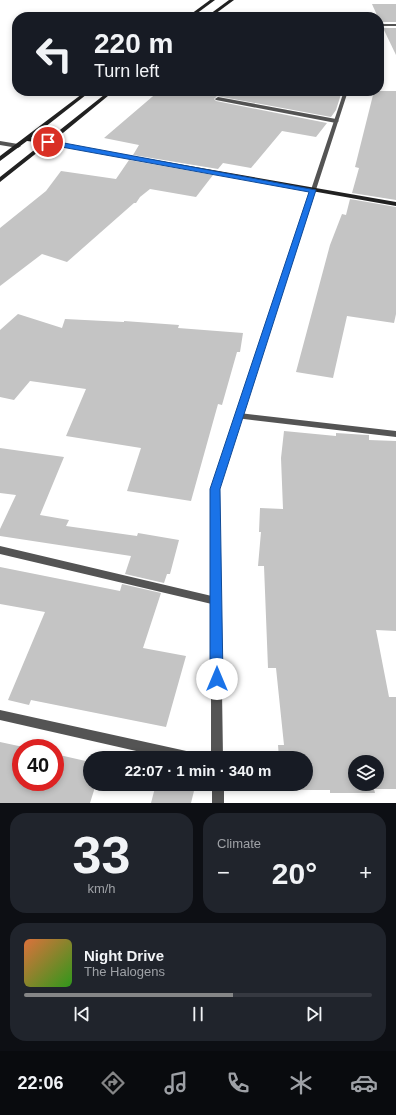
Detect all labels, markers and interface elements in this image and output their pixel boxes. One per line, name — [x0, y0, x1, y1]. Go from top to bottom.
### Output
icon: left — [28, 28, 80, 80]
text: 220 m — [94, 28, 173, 59]
text: Turn left — [94, 61, 159, 81]
pin — [31, 125, 65, 159]
icon: arrive — [37, 131, 59, 153]
position arrow — [196, 658, 238, 700]
speed limit sign: 40 — [12, 739, 64, 791]
map controls — [348, 755, 384, 791]
button: layers — [348, 755, 384, 791]
text: 22:07 · 1 min · 340 m — [125, 762, 271, 779]
text: 33 — [73, 826, 130, 884]
text: Climate — [217, 836, 261, 851]
text: 20° — [272, 857, 317, 890]
text: − — [217, 860, 230, 885]
text: + — [359, 860, 372, 885]
text: km/h — [87, 881, 116, 896]
text: Night Drive — [84, 947, 164, 964]
text: The Halogens — [84, 964, 165, 979]
icon: previous — [71, 1003, 93, 1025]
icon: pause — [187, 1003, 209, 1025]
icon: next — [303, 1003, 325, 1025]
icon: directions — [99, 1069, 127, 1097]
icon: music — [162, 1069, 190, 1097]
icon: phone — [224, 1069, 252, 1097]
icon: climate — [287, 1069, 315, 1097]
icon: car — [350, 1069, 378, 1097]
text: 22:06 — [17, 1073, 64, 1093]

